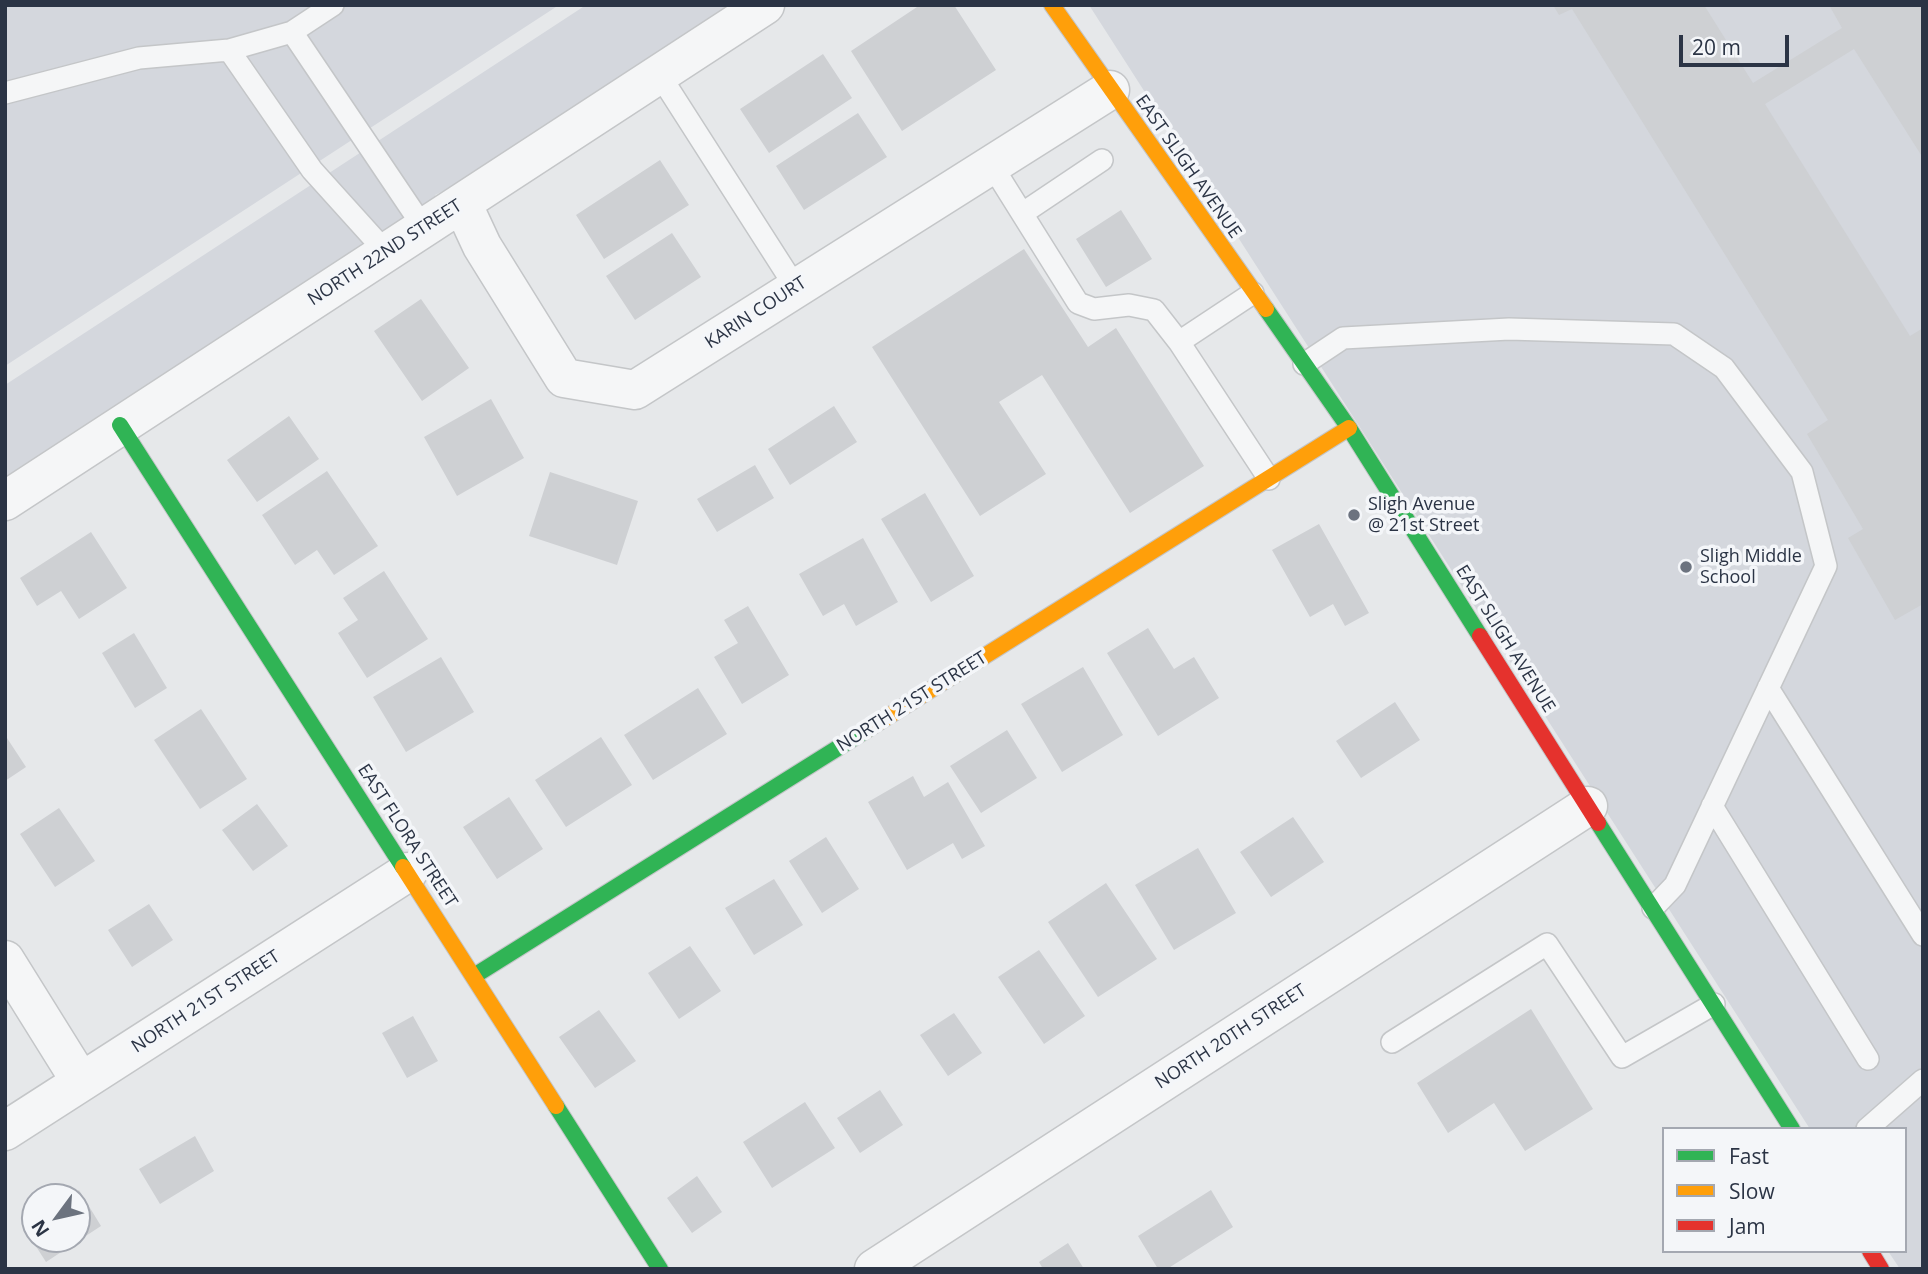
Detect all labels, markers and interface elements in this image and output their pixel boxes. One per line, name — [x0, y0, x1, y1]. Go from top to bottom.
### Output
scale bar — [1683, 21, 1793, 65]
text: 20 m — [1692, 33, 1741, 61]
street label: EAST SLIGH AVENUE — [1130, 91, 1246, 243]
street label: NORTH 22ND STREET — [304, 195, 466, 311]
street label: KARIN COURT — [701, 272, 811, 354]
place label: Sligh Avenue @ 21st Street — [1368, 494, 1479, 536]
marker: Sligh Avenue @ 21st Street — [1346, 507, 1362, 523]
place label: Sligh Middle School — [1700, 546, 1802, 588]
marker: Sligh Middle School — [1678, 559, 1694, 575]
street label: EAST SLIGH AVENUE — [1451, 561, 1559, 717]
street label: NORTH 21ST STREET — [833, 647, 991, 757]
street label: EAST FLORA STREET — [353, 760, 461, 912]
street label: NORTH 21ST STREET — [128, 946, 284, 1058]
street label: NORTH 20TH STREET — [1151, 980, 1311, 1094]
legend — [1662, 1127, 1907, 1253]
text: Fast — [1729, 1142, 1769, 1170]
text: Slow — [1729, 1177, 1775, 1205]
north arrow — [21, 1183, 91, 1253]
text: Jam — [1729, 1212, 1766, 1240]
text: N — [25, 1215, 55, 1242]

